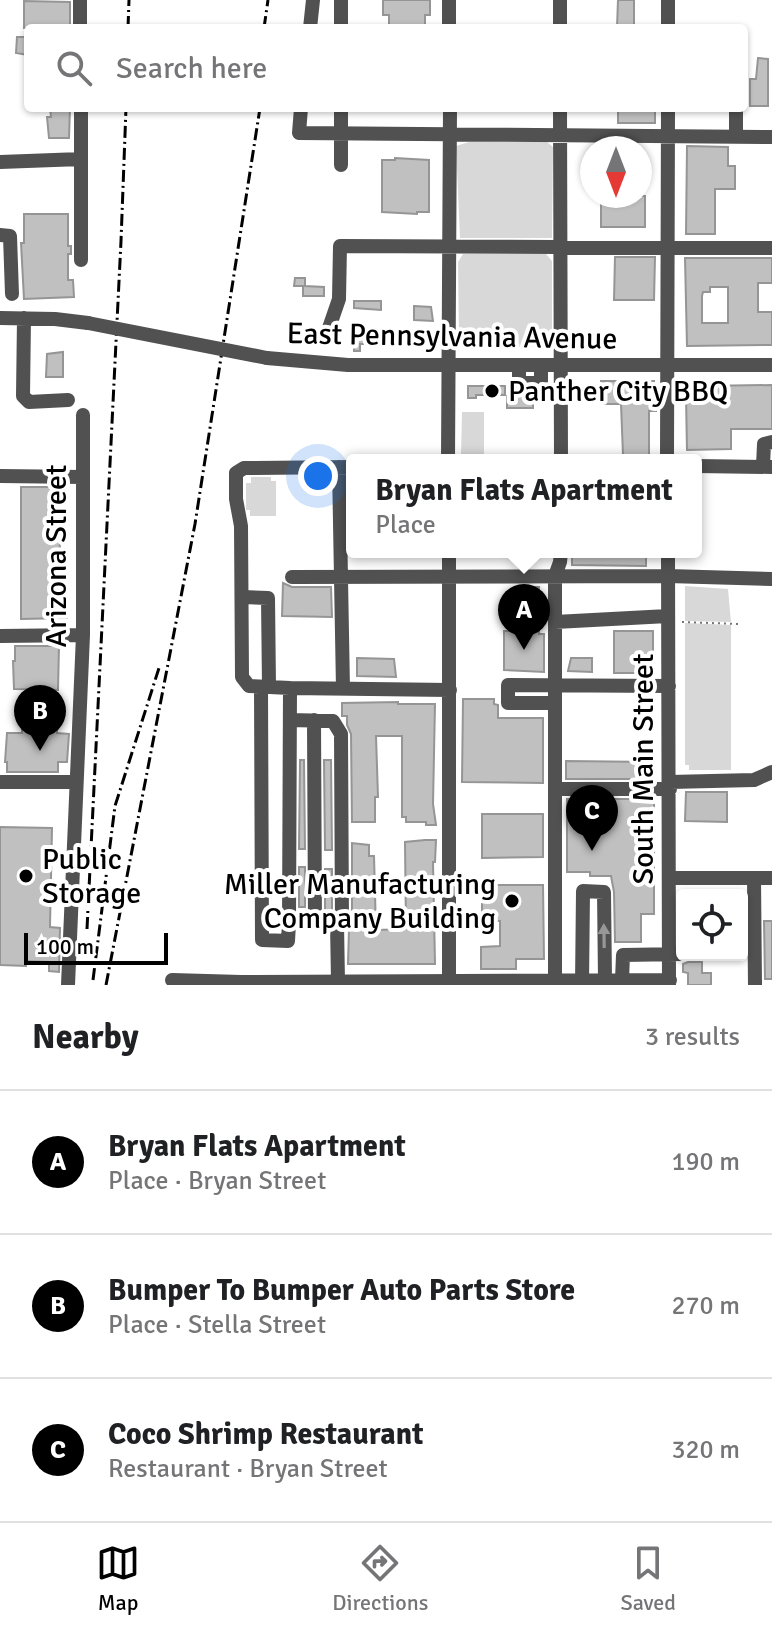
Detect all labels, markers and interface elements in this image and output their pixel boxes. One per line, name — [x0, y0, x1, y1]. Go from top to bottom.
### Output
search box — [24, 24, 748, 112]
icon: search — [52, 46, 96, 90]
text: Search here — [116, 50, 267, 87]
north arrow — [580, 136, 652, 208]
street label: East Pennsylvania Avenue — [286, 315, 618, 358]
place label: Panther City BBQ — [508, 373, 728, 410]
marker: Panther City BBQ — [483, 382, 501, 400]
popup — [346, 454, 702, 558]
your location — [298, 456, 338, 496]
street label: Arizona Street — [38, 465, 75, 647]
text: Bryan Flats Apartment — [375, 472, 673, 509]
text: Place — [375, 509, 436, 541]
pin: A — [498, 584, 550, 650]
street label: South Main Street — [625, 654, 662, 884]
pin: B — [14, 685, 66, 751]
pin: C — [566, 785, 618, 851]
place label: Public Storage — [42, 841, 141, 912]
place label: Miller Manufacturing Company Building — [224, 866, 496, 937]
marker: Public Storage — [17, 867, 35, 885]
map controls — [676, 889, 748, 961]
button: locate — [676, 889, 748, 961]
marker: Miller Manufacturing Company Building — [503, 892, 521, 910]
one-way arrow — [598, 923, 610, 948]
scale bar — [24, 929, 168, 965]
text: 100 m — [36, 933, 94, 960]
text: Nearby — [32, 1016, 139, 1058]
text: 3 results — [645, 1021, 740, 1053]
text: Bryan Flats Apartment — [108, 1128, 406, 1165]
text: A — [50, 1146, 66, 1178]
text: 190 m — [671, 1146, 740, 1178]
text: Place · Bryan Street — [108, 1165, 326, 1197]
text: Bumper To Bumper Auto Parts Store — [108, 1272, 575, 1309]
text: B — [50, 1290, 66, 1322]
text: 270 m — [671, 1290, 740, 1322]
text: Place · Stella Street — [108, 1309, 326, 1341]
text: Coco Shrimp Restaurant — [108, 1416, 423, 1453]
text: C — [50, 1434, 66, 1466]
text: 320 m — [671, 1434, 740, 1466]
text: Restaurant · Bryan Street — [108, 1453, 388, 1485]
tab: Map — [96, 1541, 140, 1616]
tab: Directions — [332, 1541, 428, 1616]
tab: Saved — [621, 1541, 676, 1616]

